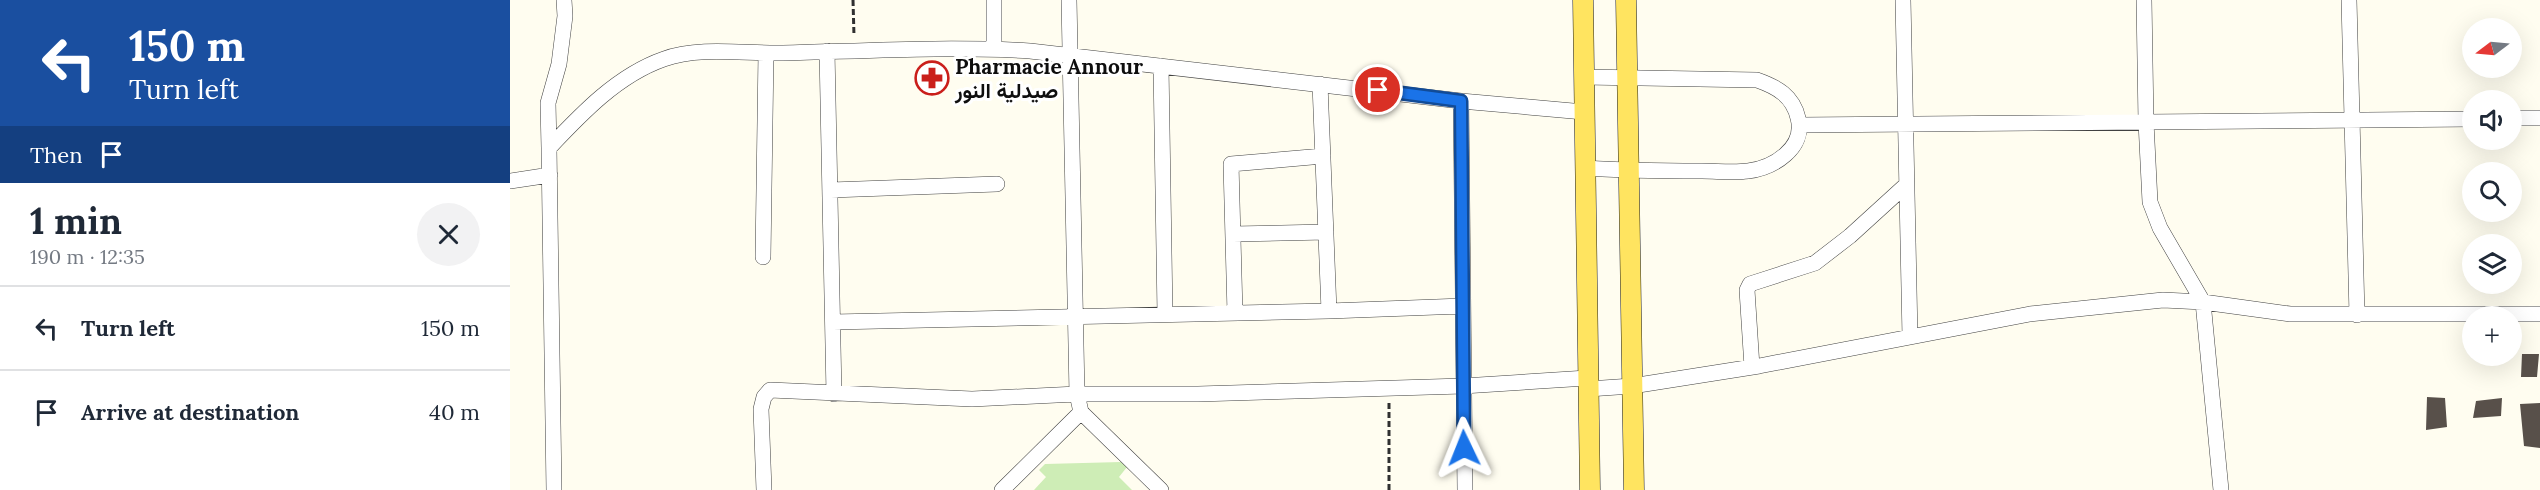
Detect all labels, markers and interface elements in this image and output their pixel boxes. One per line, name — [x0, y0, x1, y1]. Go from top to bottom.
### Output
north arrow — [2462, 18, 2522, 78]
map controls — [2462, 18, 2522, 366]
text: 150 m — [129, 19, 245, 73]
icon: left — [30, 24, 108, 102]
place label: Pharmacie Annour صيدلية النور — [954, 53, 1143, 104]
pharmacy icon: Pharmacie Annour صيدلية النور — [914, 60, 950, 96]
pin — [1352, 64, 1403, 115]
text: Turn left — [129, 72, 239, 106]
icon: arrive — [1361, 73, 1394, 106]
button: sound — [2462, 90, 2522, 150]
icon: arrive — [95, 138, 128, 171]
text: Then — [30, 141, 83, 169]
button: search — [2462, 162, 2522, 222]
text: 1 min — [30, 198, 122, 244]
button: close — [417, 203, 480, 266]
button: layers — [2462, 234, 2522, 294]
text: 190 m · 12:35 — [30, 244, 145, 269]
button: + — [2462, 306, 2522, 366]
icon: left — [30, 312, 63, 345]
text: Turn left — [81, 314, 175, 342]
text: 150 m — [421, 314, 480, 342]
icon: arrive — [30, 396, 63, 429]
text: Arrive at destination — [81, 398, 299, 426]
text: 40 m — [429, 398, 480, 426]
position arrow — [1432, 416, 1496, 480]

